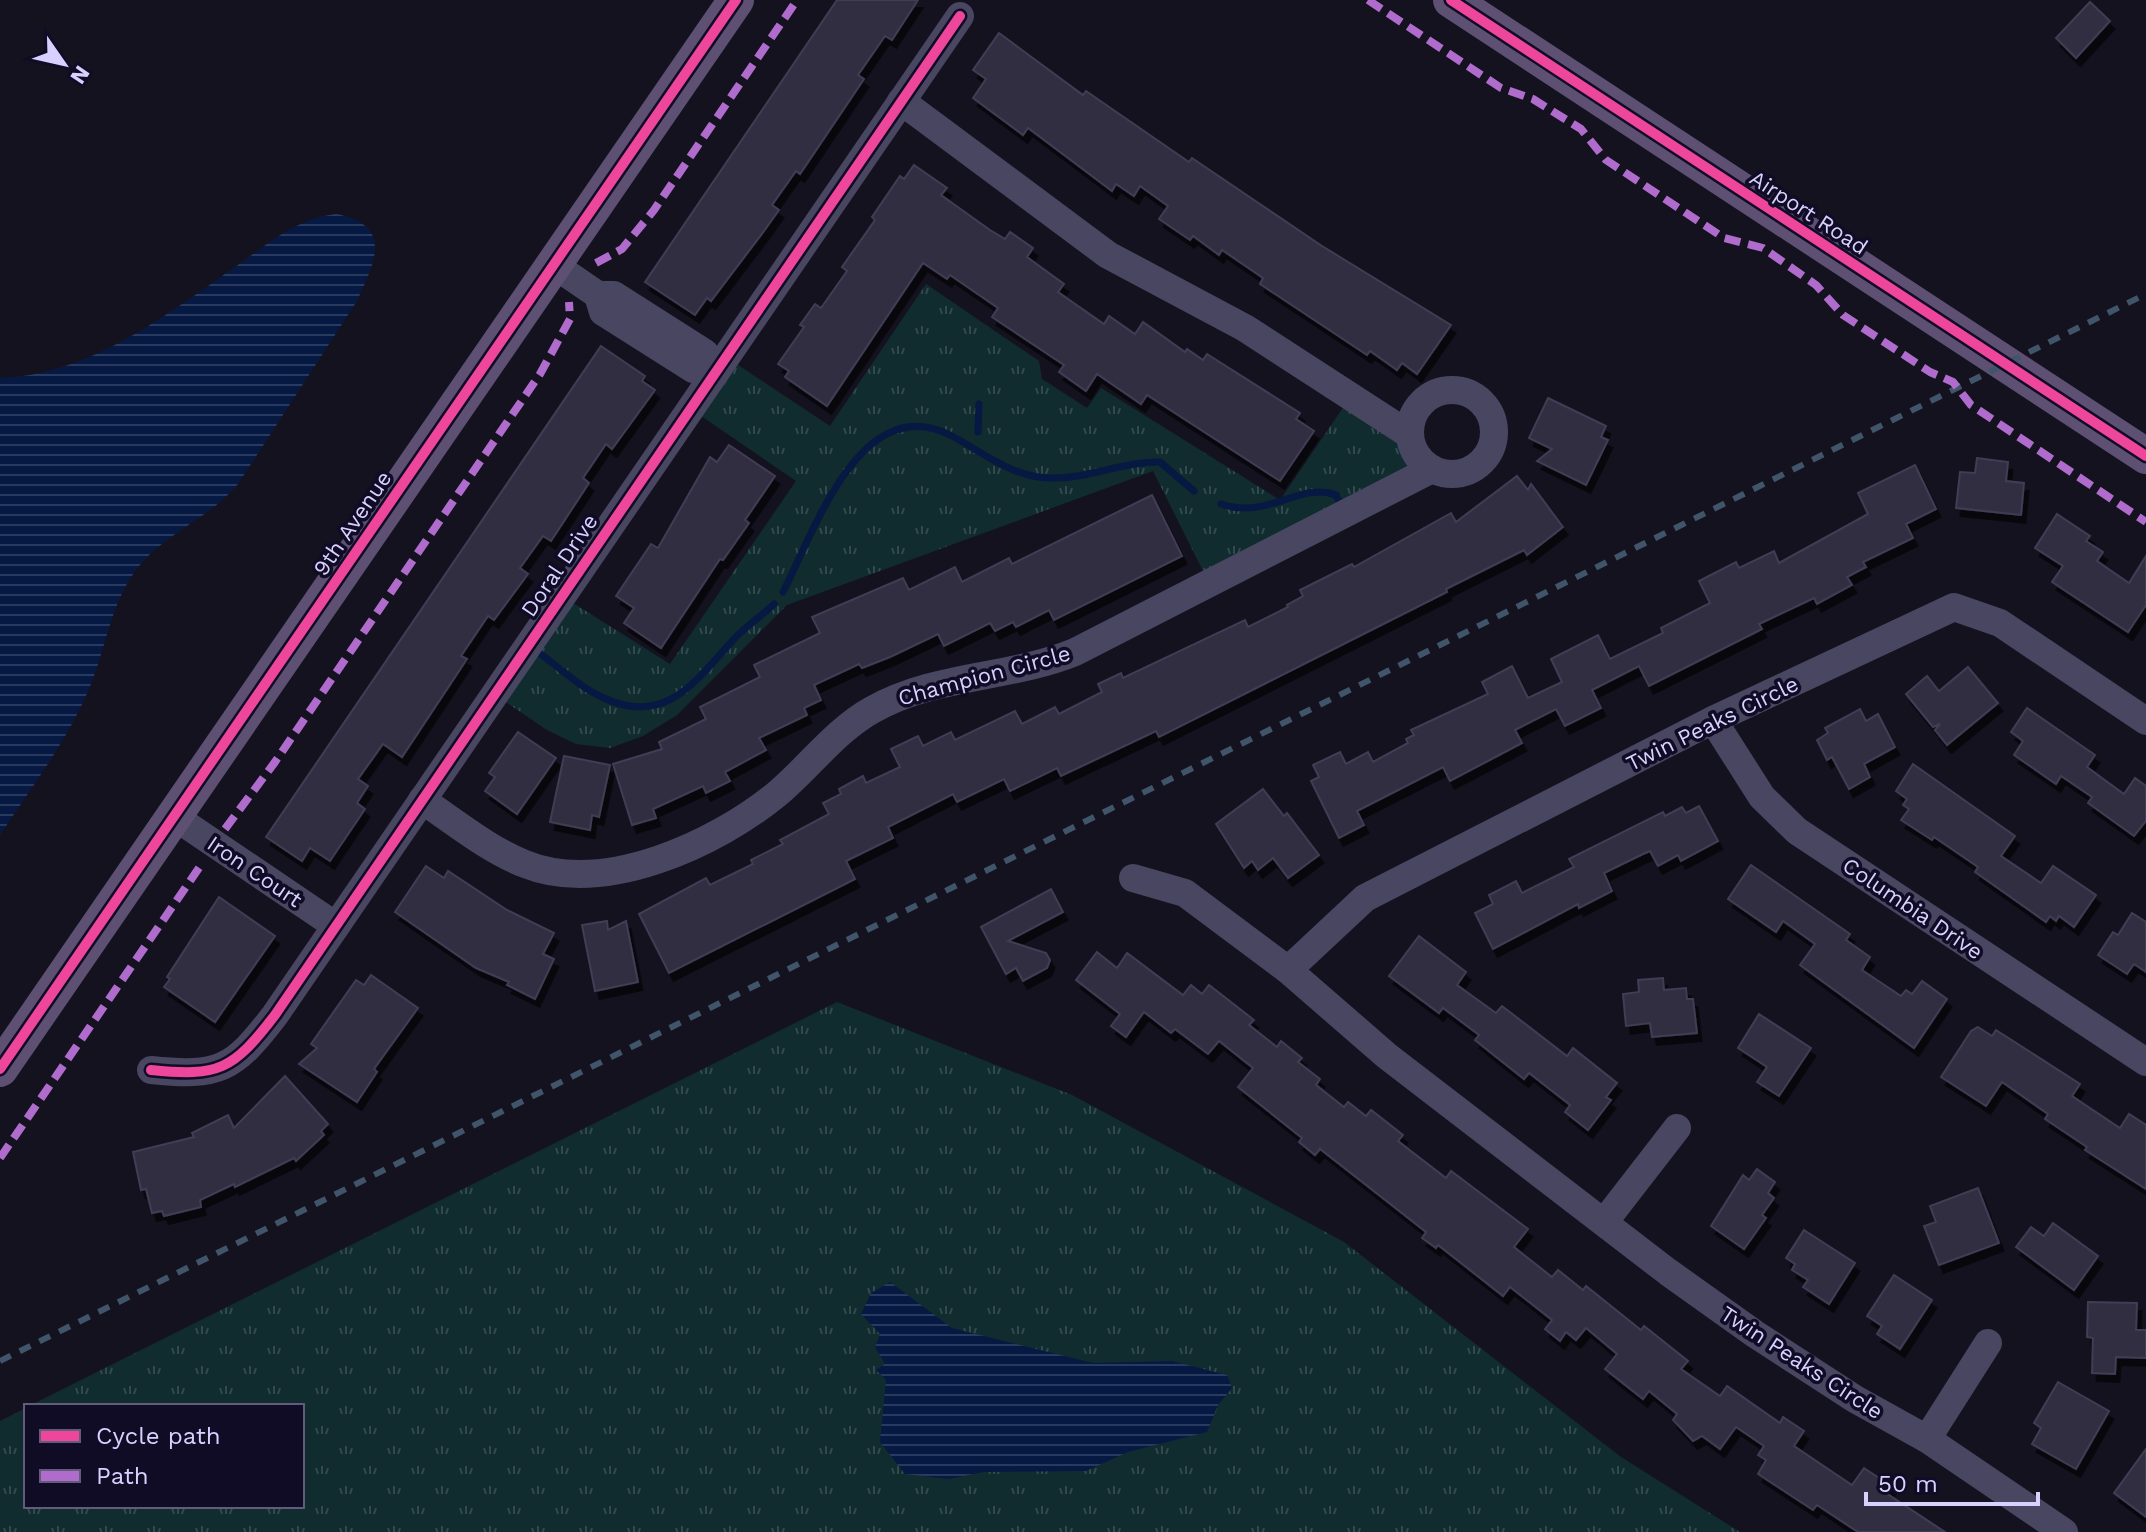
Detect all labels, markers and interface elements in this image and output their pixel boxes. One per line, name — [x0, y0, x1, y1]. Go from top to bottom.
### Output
north arrow — [24, 24, 104, 104]
text: N — [65, 61, 95, 89]
street label: Airport Road — [1745, 165, 1872, 260]
street label: 9th Avenue — [308, 466, 397, 580]
street label: Doral Drive — [516, 509, 603, 621]
street label: Champion Circle — [895, 640, 1073, 711]
street label: Twin Peaks Circle — [1622, 671, 1802, 776]
street label: Iron Court — [203, 831, 307, 912]
street label: Columbia Drive — [1838, 852, 1987, 964]
street label: Twin Peaks Circle — [1716, 1301, 1887, 1424]
legend — [24, 1404, 304, 1508]
text: Cycle path — [96, 1422, 221, 1450]
scale bar — [1866, 1456, 2038, 1506]
text: Path — [96, 1462, 149, 1490]
text: 50 m — [1878, 1470, 1938, 1498]

